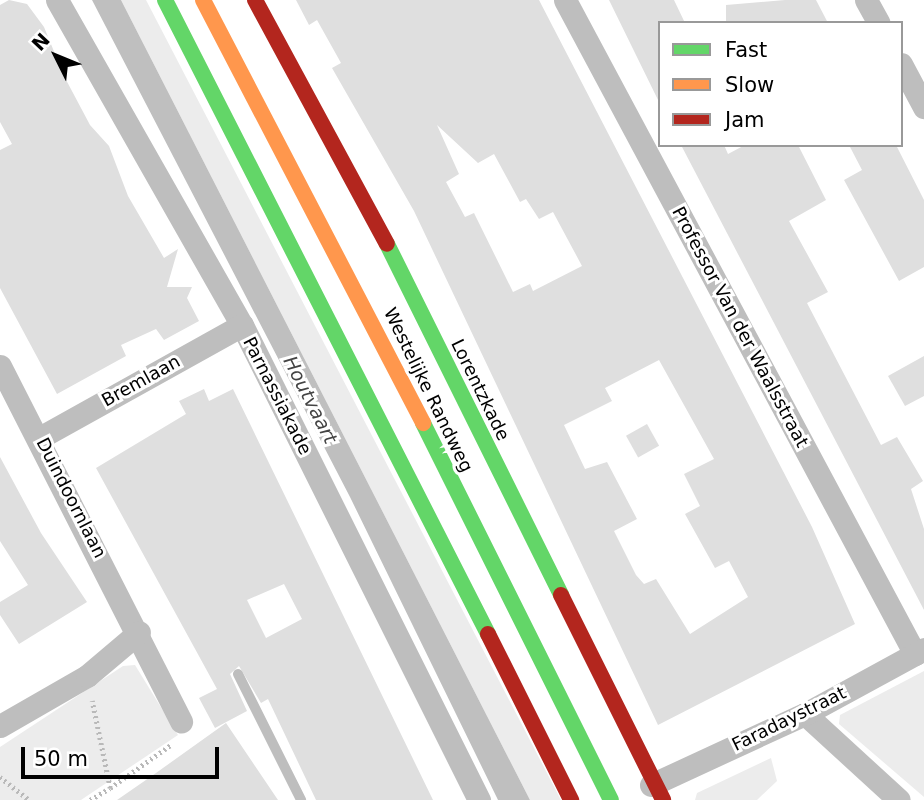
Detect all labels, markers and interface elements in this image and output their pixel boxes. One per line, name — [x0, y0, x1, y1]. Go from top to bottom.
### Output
north arrow — [21, 21, 91, 91]
legend — [658, 21, 903, 147]
text: N — [27, 28, 54, 55]
text: Fast — [725, 38, 767, 62]
text: Slow — [725, 73, 774, 97]
text: Jam — [725, 108, 765, 132]
street label: Professor Van der Waalsstraat — [667, 203, 813, 451]
street label: Westelijke Randweg — [379, 304, 477, 476]
street label: Parnassiakade — [238, 334, 316, 458]
street label: Lorentzkade — [446, 336, 514, 444]
street label: Bremlaan — [98, 351, 184, 411]
water label: Houtvaart — [278, 352, 342, 448]
street label: Duindoornlaan — [31, 434, 111, 562]
street label: Faradaystraat — [728, 682, 850, 756]
scale bar — [24, 734, 222, 778]
text: 50 m — [34, 747, 88, 771]

